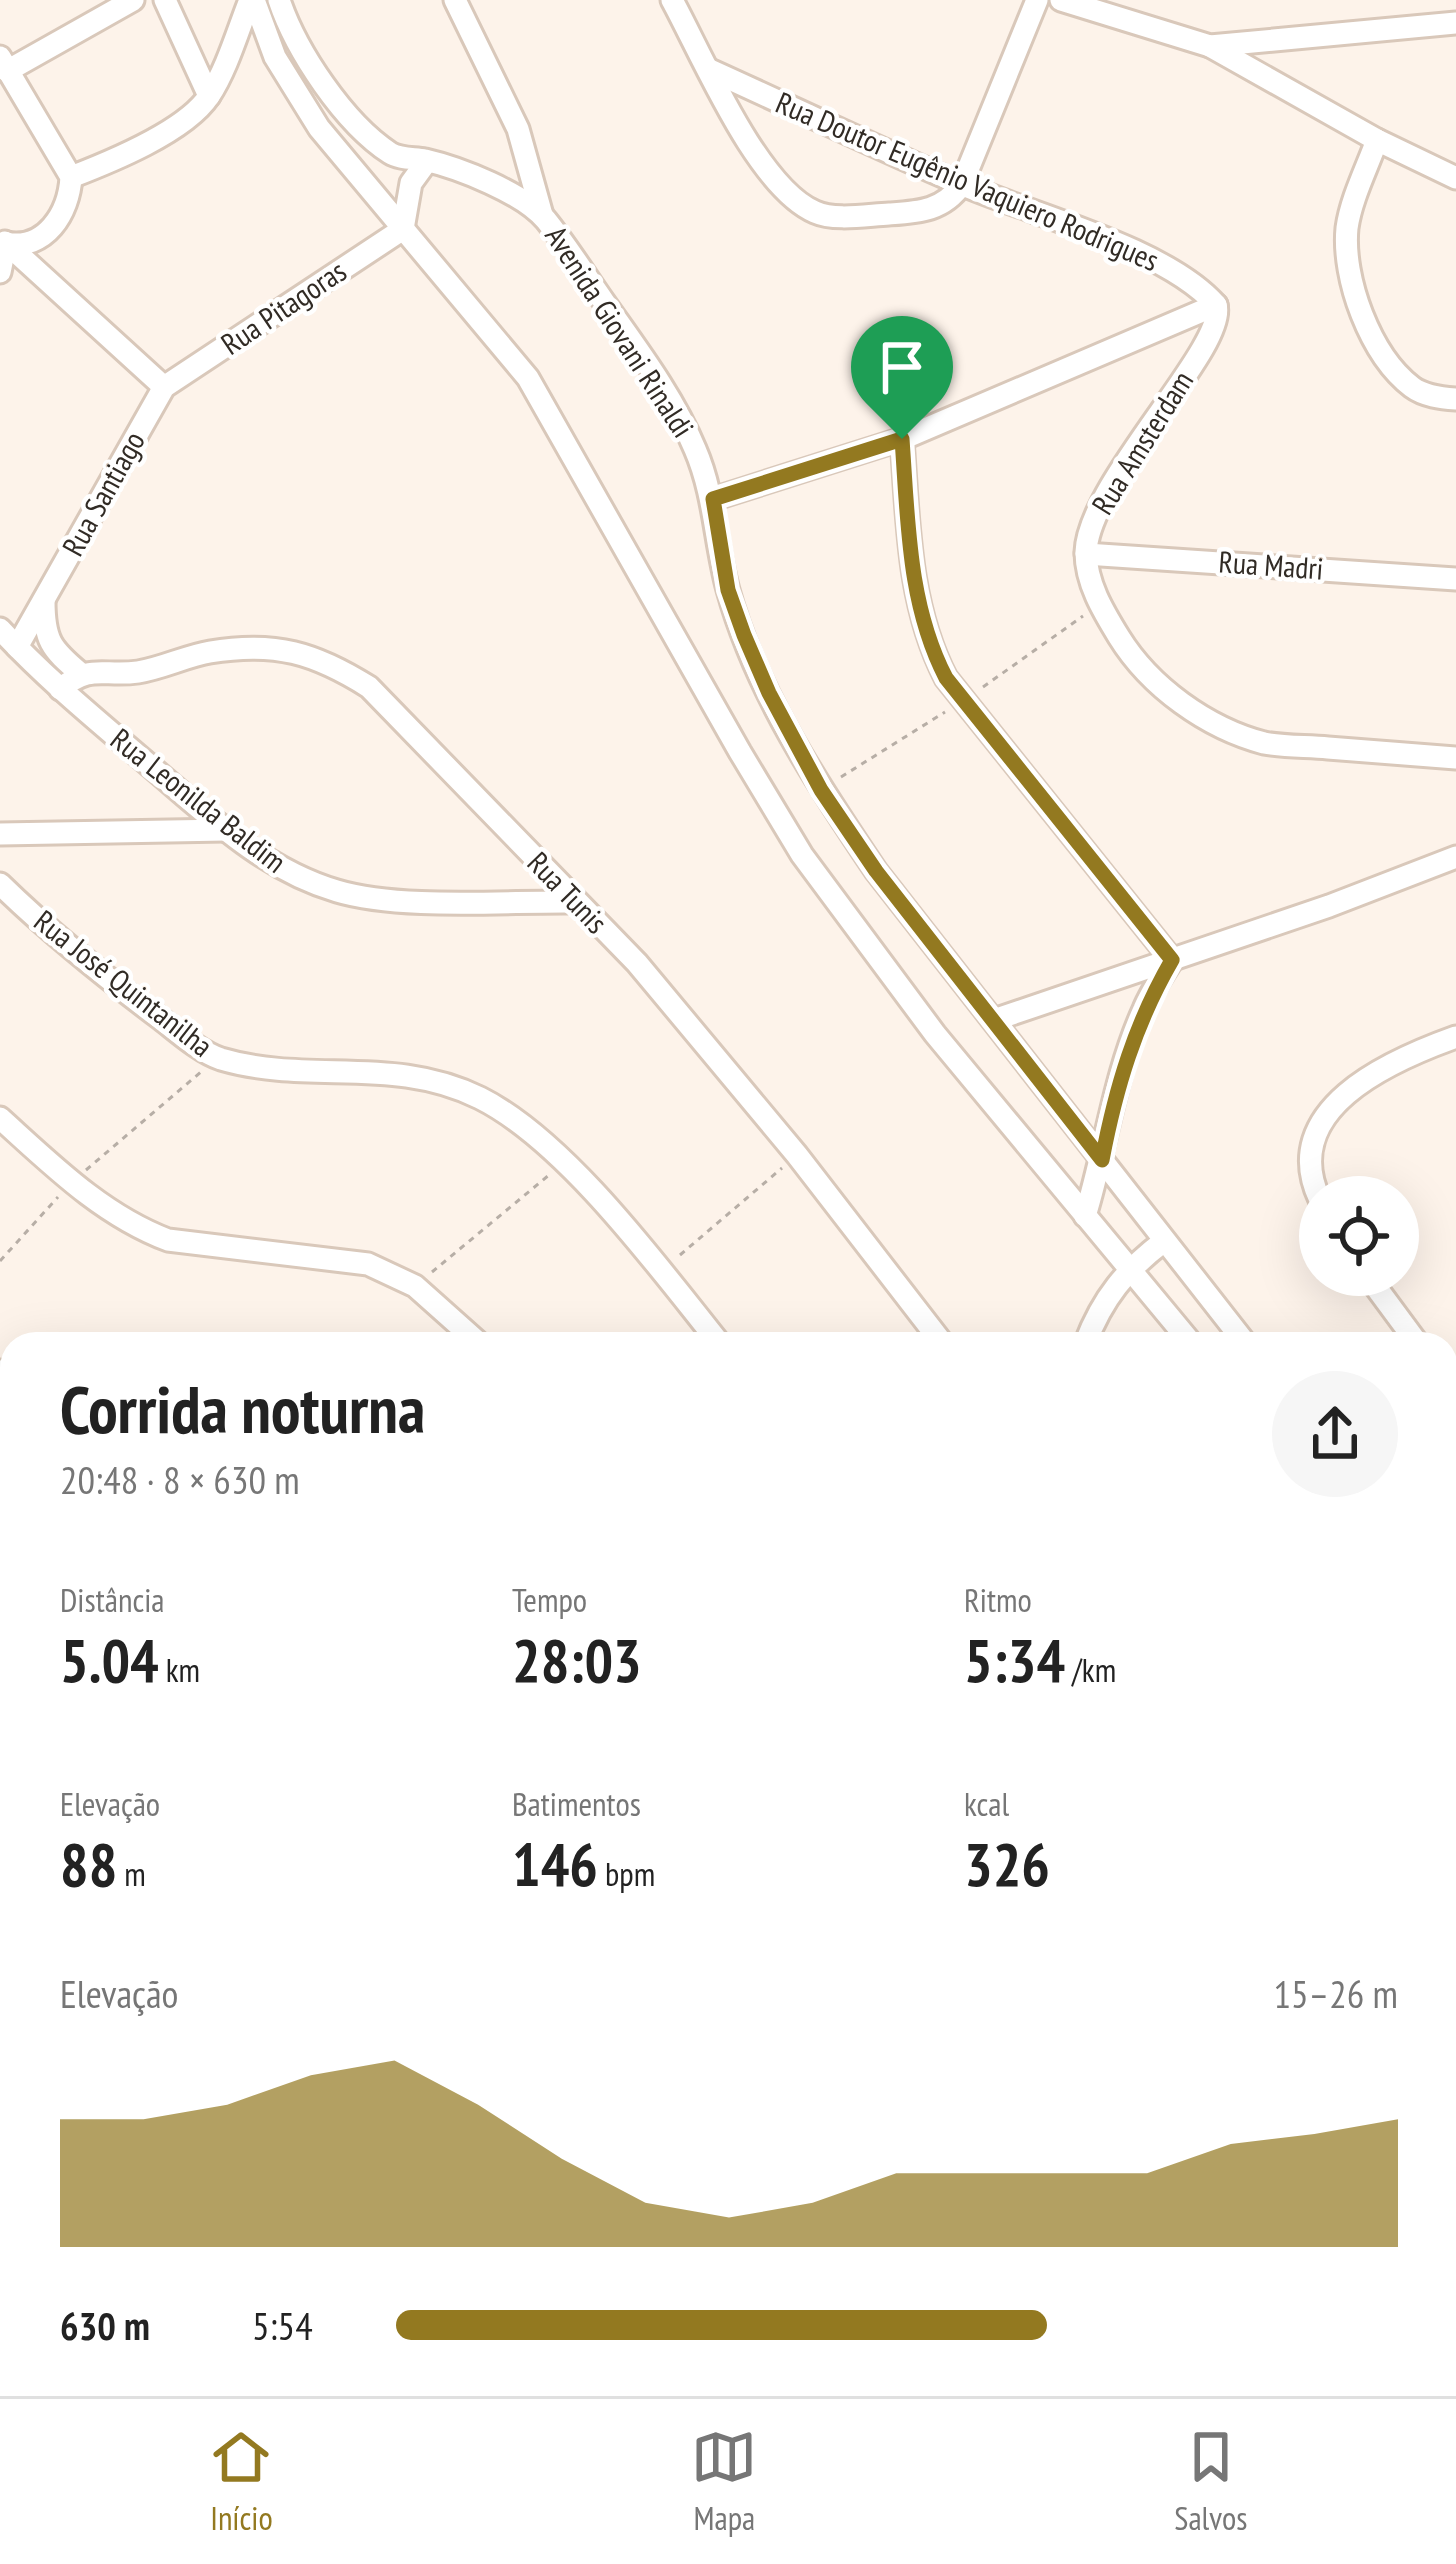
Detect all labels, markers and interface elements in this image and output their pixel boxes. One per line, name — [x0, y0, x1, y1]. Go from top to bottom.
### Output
street label: Rua Doutor Eugênio Vaquiero Rodrigues — [770, 82, 1165, 279]
street label: Avenida Giovani Rinaldi — [537, 218, 703, 444]
street label: Rua Pitagoras — [213, 251, 353, 363]
pin — [851, 316, 953, 439]
icon: arrive — [869, 334, 935, 400]
street label: Rua Amsterdam — [1082, 363, 1201, 521]
street label: Rua Santiago — [53, 424, 153, 562]
street label: Rua Madri — [1218, 541, 1325, 588]
street label: Rua Leonilda Baldim — [103, 719, 295, 881]
street label: Rua Tunis — [520, 843, 616, 941]
street label: Rua José Quintanilha — [27, 901, 221, 1065]
map controls — [1299, 1176, 1419, 1296]
button: locate — [1299, 1176, 1419, 1296]
text: Corrida noturna — [60, 1366, 425, 1451]
button: share — [1272, 1371, 1398, 1497]
text: 20:48 · 8 × 630 m — [60, 1454, 300, 1505]
text: Distância — [60, 1578, 165, 1621]
text: Tempo — [512, 1578, 587, 1621]
text: Ritmo — [964, 1578, 1032, 1621]
text: 5.04 — [60, 1621, 159, 1699]
text: 28:03 — [512, 1621, 642, 1699]
text: 5:34 — [964, 1621, 1065, 1699]
text: km — [159, 1648, 200, 1691]
text: /km — [1065, 1648, 1116, 1691]
text: Elevação — [60, 1782, 160, 1825]
text: Batimentos — [512, 1782, 641, 1825]
text: kcal — [964, 1782, 1009, 1825]
text: 88 — [60, 1825, 117, 1903]
text: 146 — [512, 1825, 598, 1903]
text: 326 — [964, 1825, 1050, 1903]
text: m — [117, 1852, 146, 1895]
text: bpm — [598, 1852, 655, 1895]
text: Elevação — [60, 1968, 178, 2019]
text: 15–26 m — [1273, 1968, 1398, 2019]
text: 630 m — [60, 2300, 150, 2351]
text: 5:54 — [252, 2300, 313, 2351]
tab: Início — [208, 2424, 274, 2539]
tab: Mapa — [691, 2424, 757, 2539]
tab: Salvos — [1174, 2424, 1248, 2539]

